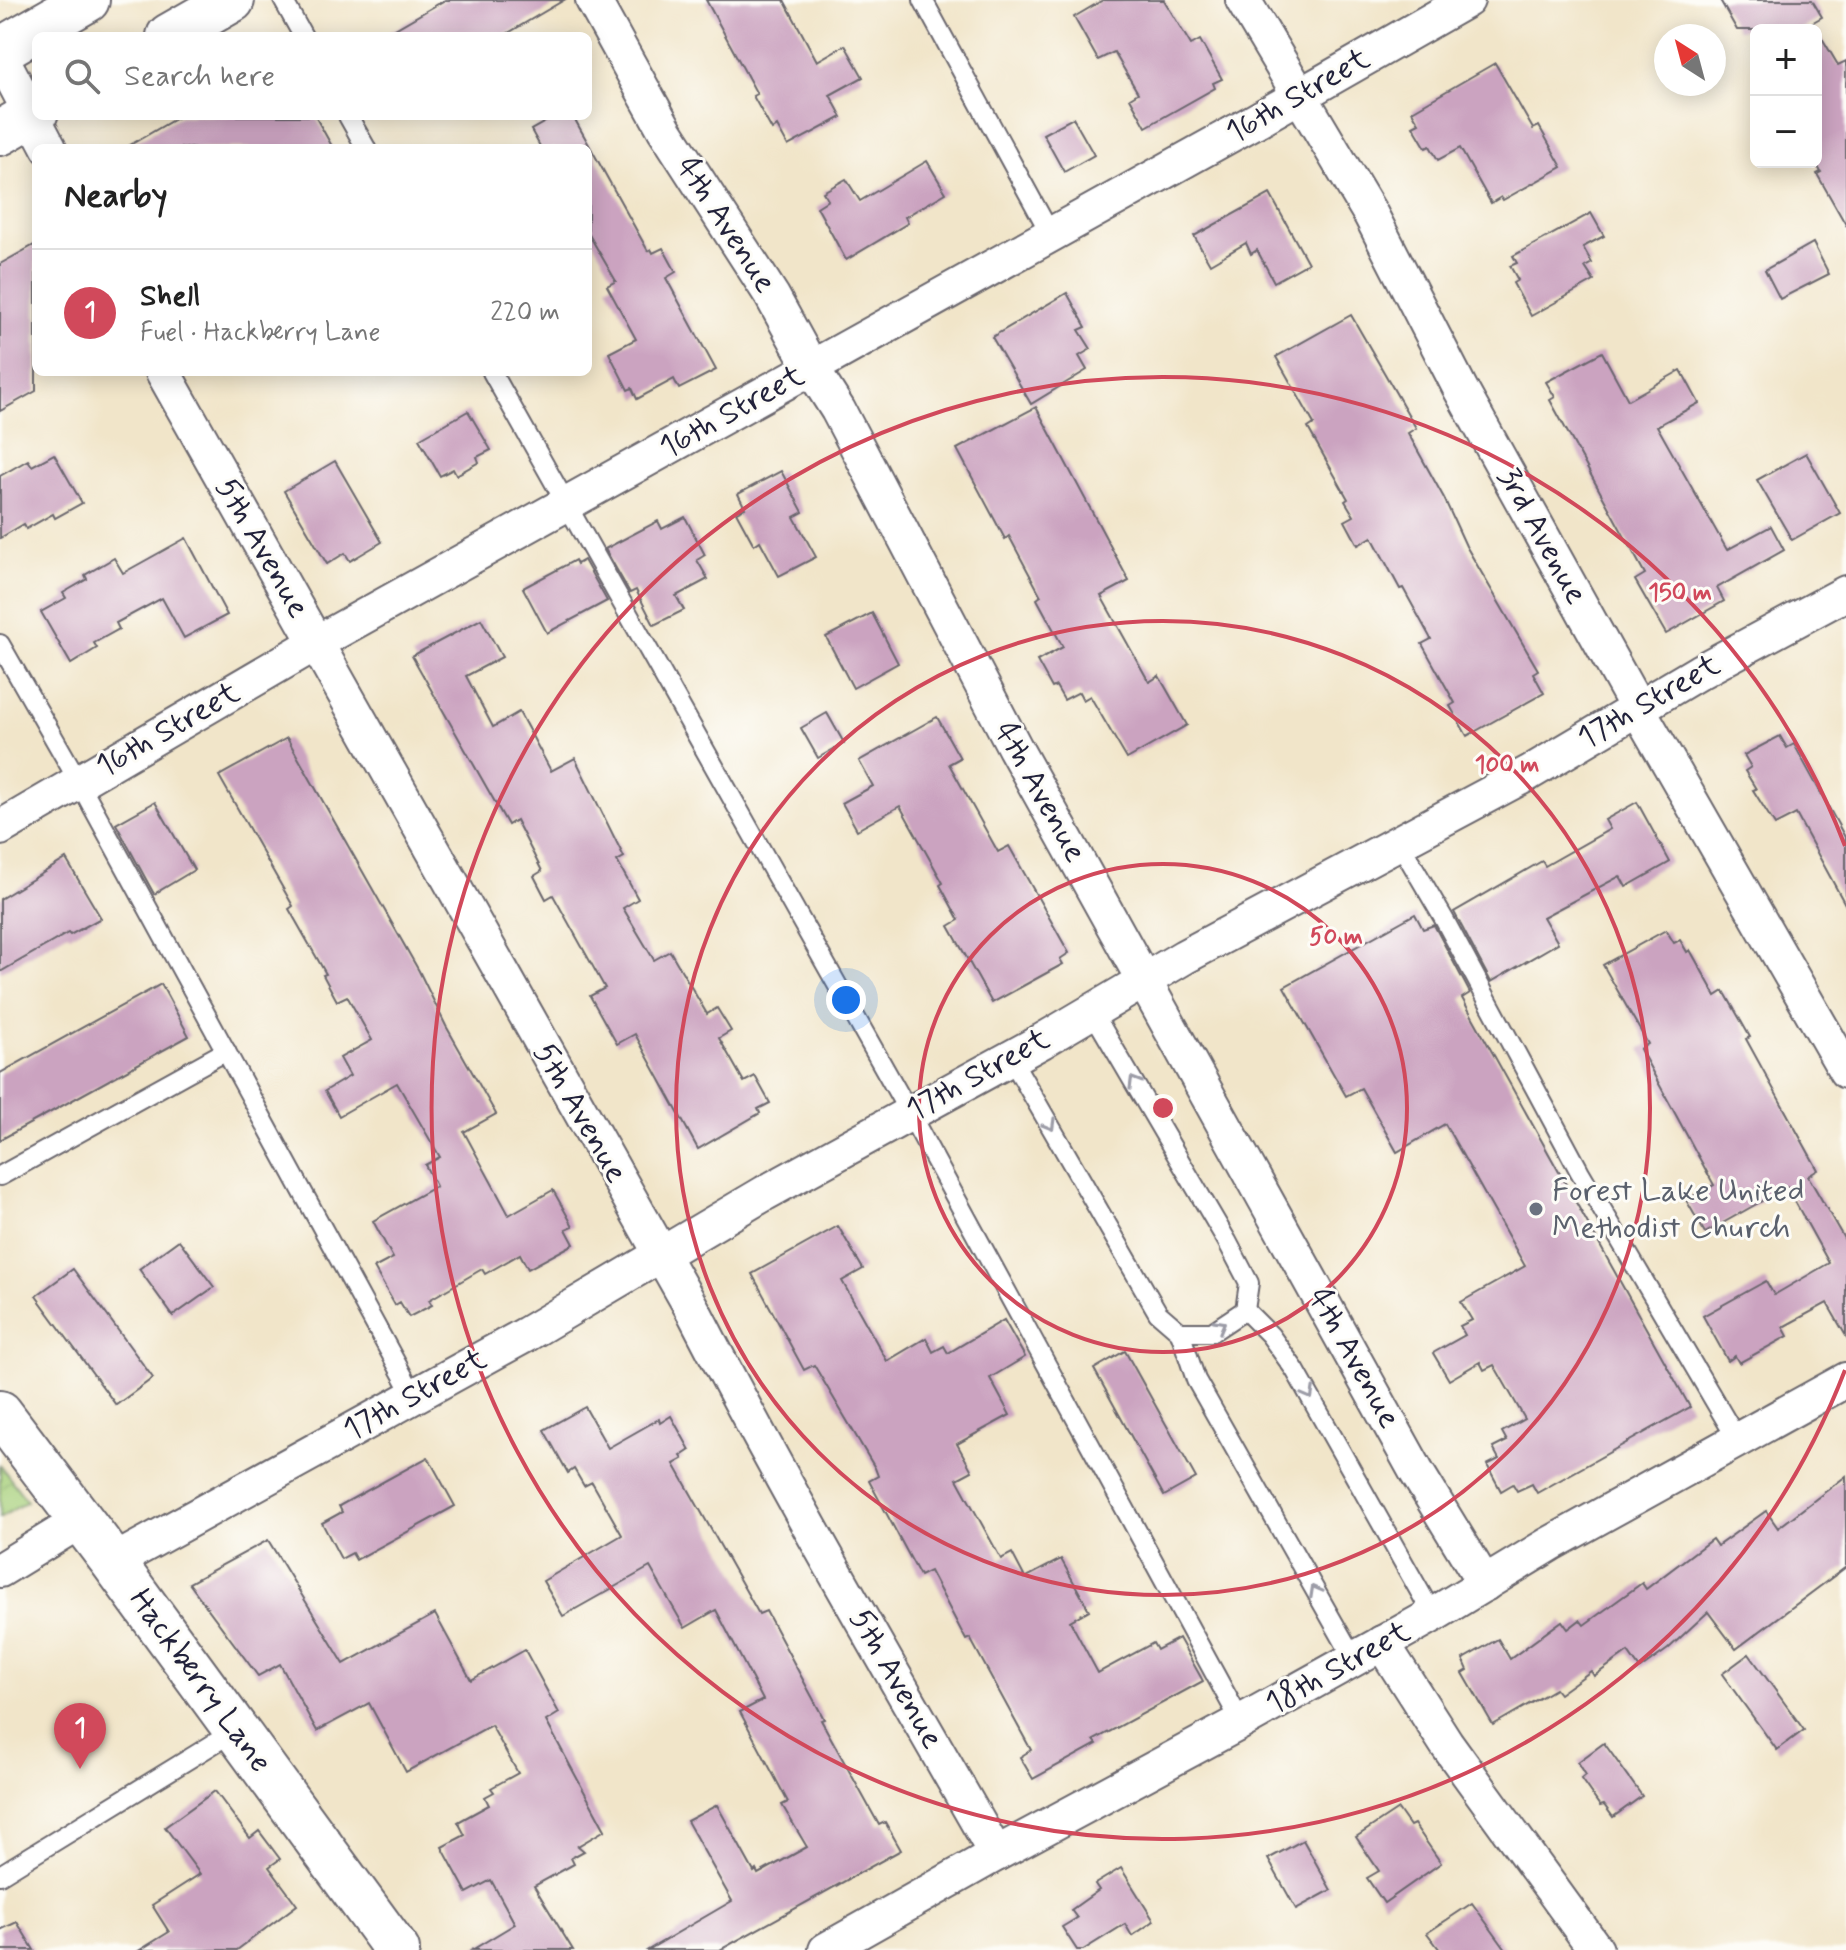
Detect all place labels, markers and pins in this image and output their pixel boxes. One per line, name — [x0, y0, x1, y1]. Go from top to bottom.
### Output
centre of rings — [1149, 1094, 1177, 1122]
place label: Forest Lake United Methodist Church — [1552, 1170, 1804, 1249]
marker: Forest Lake United Methodist Church — [1527, 1200, 1545, 1218]
pin: 1 — [54, 1703, 106, 1769]

